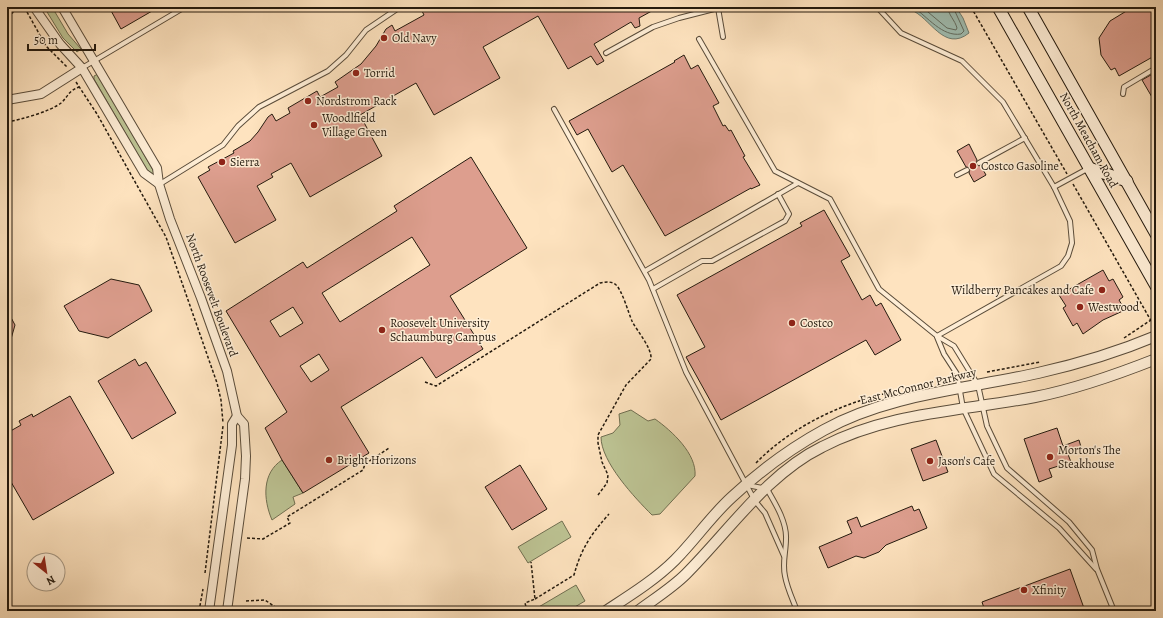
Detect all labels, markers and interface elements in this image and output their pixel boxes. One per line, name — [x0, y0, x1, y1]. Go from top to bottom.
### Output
scale bar — [28, 26, 95, 52]
place label: Old Navy — [392, 30, 437, 46]
text: 50 m — [34, 32, 58, 48]
marker: Old Navy — [379, 33, 389, 43]
place label: Torrid — [364, 65, 395, 81]
marker: Torrid — [351, 68, 361, 78]
street label: North Meacham Road — [1056, 89, 1122, 191]
place label: Nordstrom Rack — [316, 93, 397, 109]
marker: Nordstrom Rack — [303, 96, 313, 106]
place label: Woodlfield Village Green — [321, 110, 387, 140]
marker: Woodlfield Village Green — [309, 120, 319, 130]
place label: Sierra — [230, 154, 260, 170]
marker: Sierra — [217, 157, 227, 167]
place label: Costco Gasoline — [981, 158, 1059, 174]
marker: Costco Gasoline — [968, 161, 978, 171]
street label: North Roosevelt Boulevard — [182, 231, 242, 359]
place label: Wildberry Pancakes and Cafe — [950, 282, 1094, 298]
marker: Wildberry Pancakes and Cafe — [1097, 285, 1107, 295]
place label: Westwood — [1087, 299, 1140, 315]
marker: Westwood — [1075, 302, 1085, 312]
place label: Roosevelt University Schaumburg Campus — [390, 315, 496, 345]
place label: Costco — [800, 315, 833, 331]
marker: Costco — [787, 318, 797, 328]
marker: Roosevelt University Schaumburg Campus — [377, 325, 387, 335]
street label: East McConnor Parkway — [858, 364, 979, 408]
place label: Morton's The Steakhouse — [1058, 442, 1121, 472]
place label: Bright Horizons — [337, 452, 417, 468]
marker: Morton's The Steakhouse — [1045, 452, 1055, 462]
place label: Jason's Cafe — [938, 453, 995, 469]
marker: Bright Horizons — [324, 455, 334, 465]
marker: Jason's Cafe — [925, 456, 935, 466]
north arrow — [26, 552, 66, 592]
text: N — [44, 572, 58, 589]
place label: Xfinity — [1032, 582, 1067, 598]
marker: Xfinity — [1019, 585, 1029, 595]

